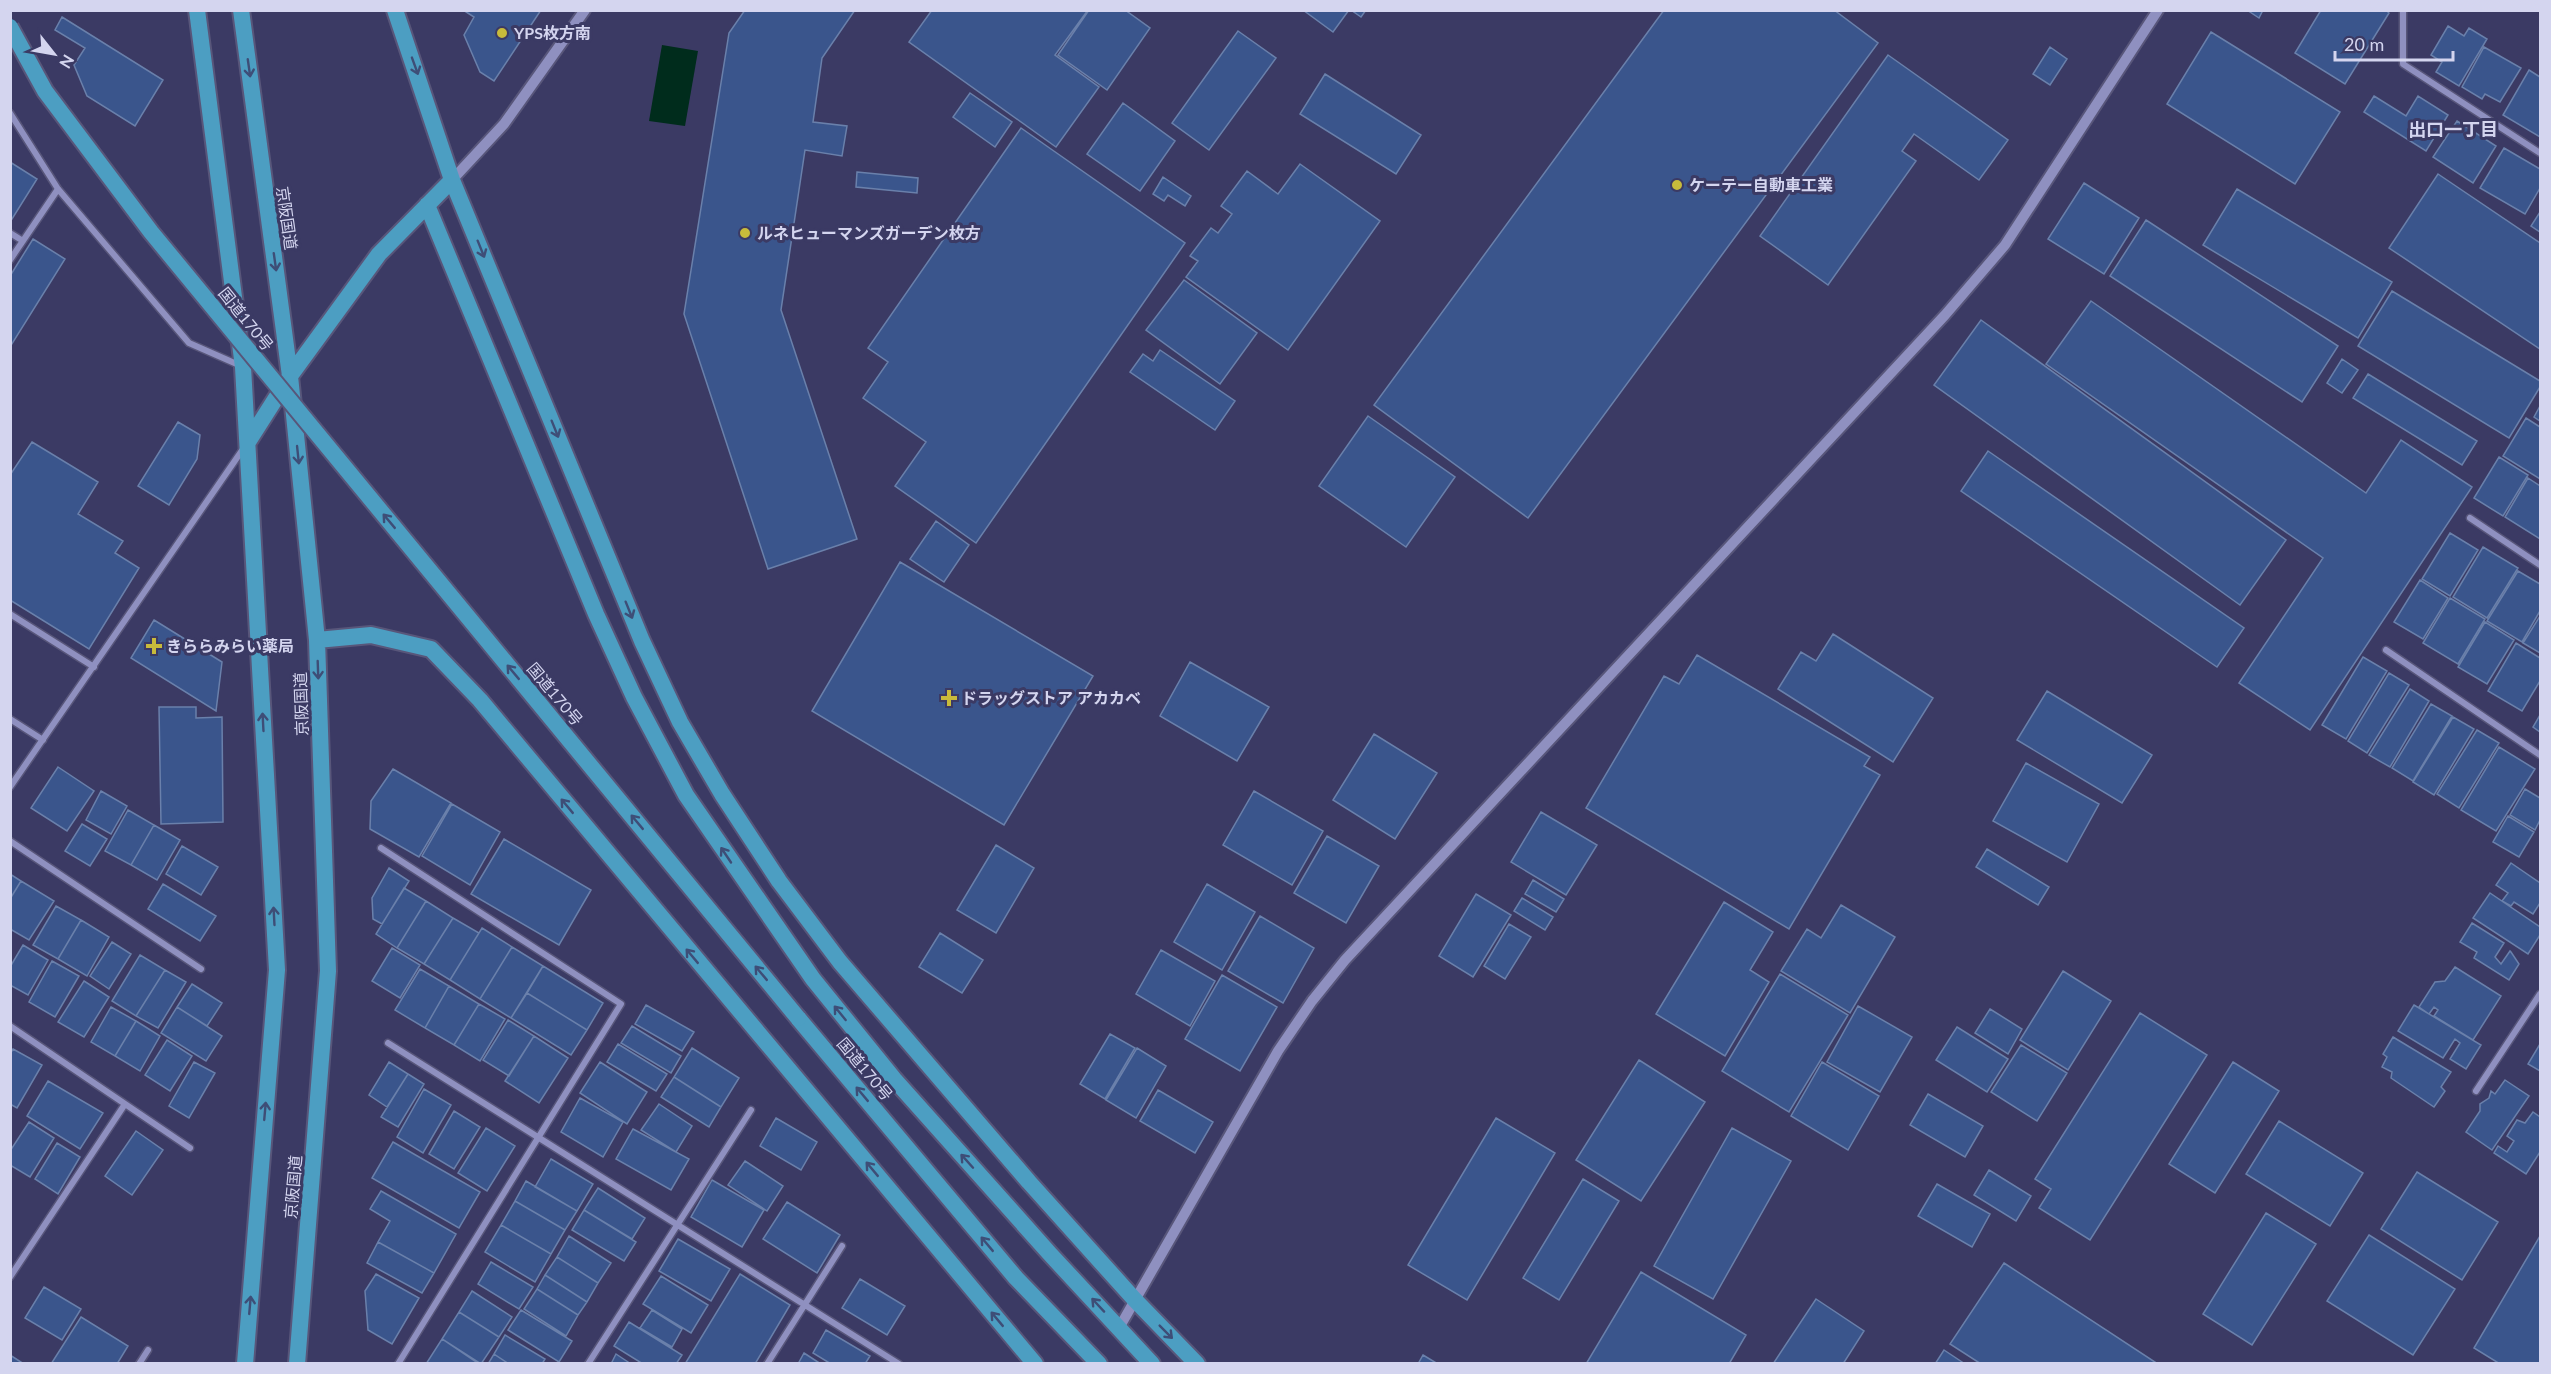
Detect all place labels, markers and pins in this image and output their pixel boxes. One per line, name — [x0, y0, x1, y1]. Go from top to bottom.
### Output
place label: YPS枚方南 — [513, 23, 591, 42]
marker: YPS枚方南 — [495, 26, 509, 40]
place label: ケーテー自動車工業 — [1689, 175, 1833, 194]
marker: ケーテー自動車工業 — [1670, 178, 1684, 192]
place label: ルネヒューマンズガーデン枚方 — [757, 223, 981, 242]
marker: ルネヒューマンズガーデン枚方 — [738, 226, 752, 240]
place label: きららみらい薬局 — [166, 636, 294, 655]
marker: きららみらい薬局 — [147, 639, 161, 653]
place label: ドラッグストア アカカベ — [961, 688, 1141, 707]
marker: ドラッグストア アカカベ — [942, 691, 956, 705]

